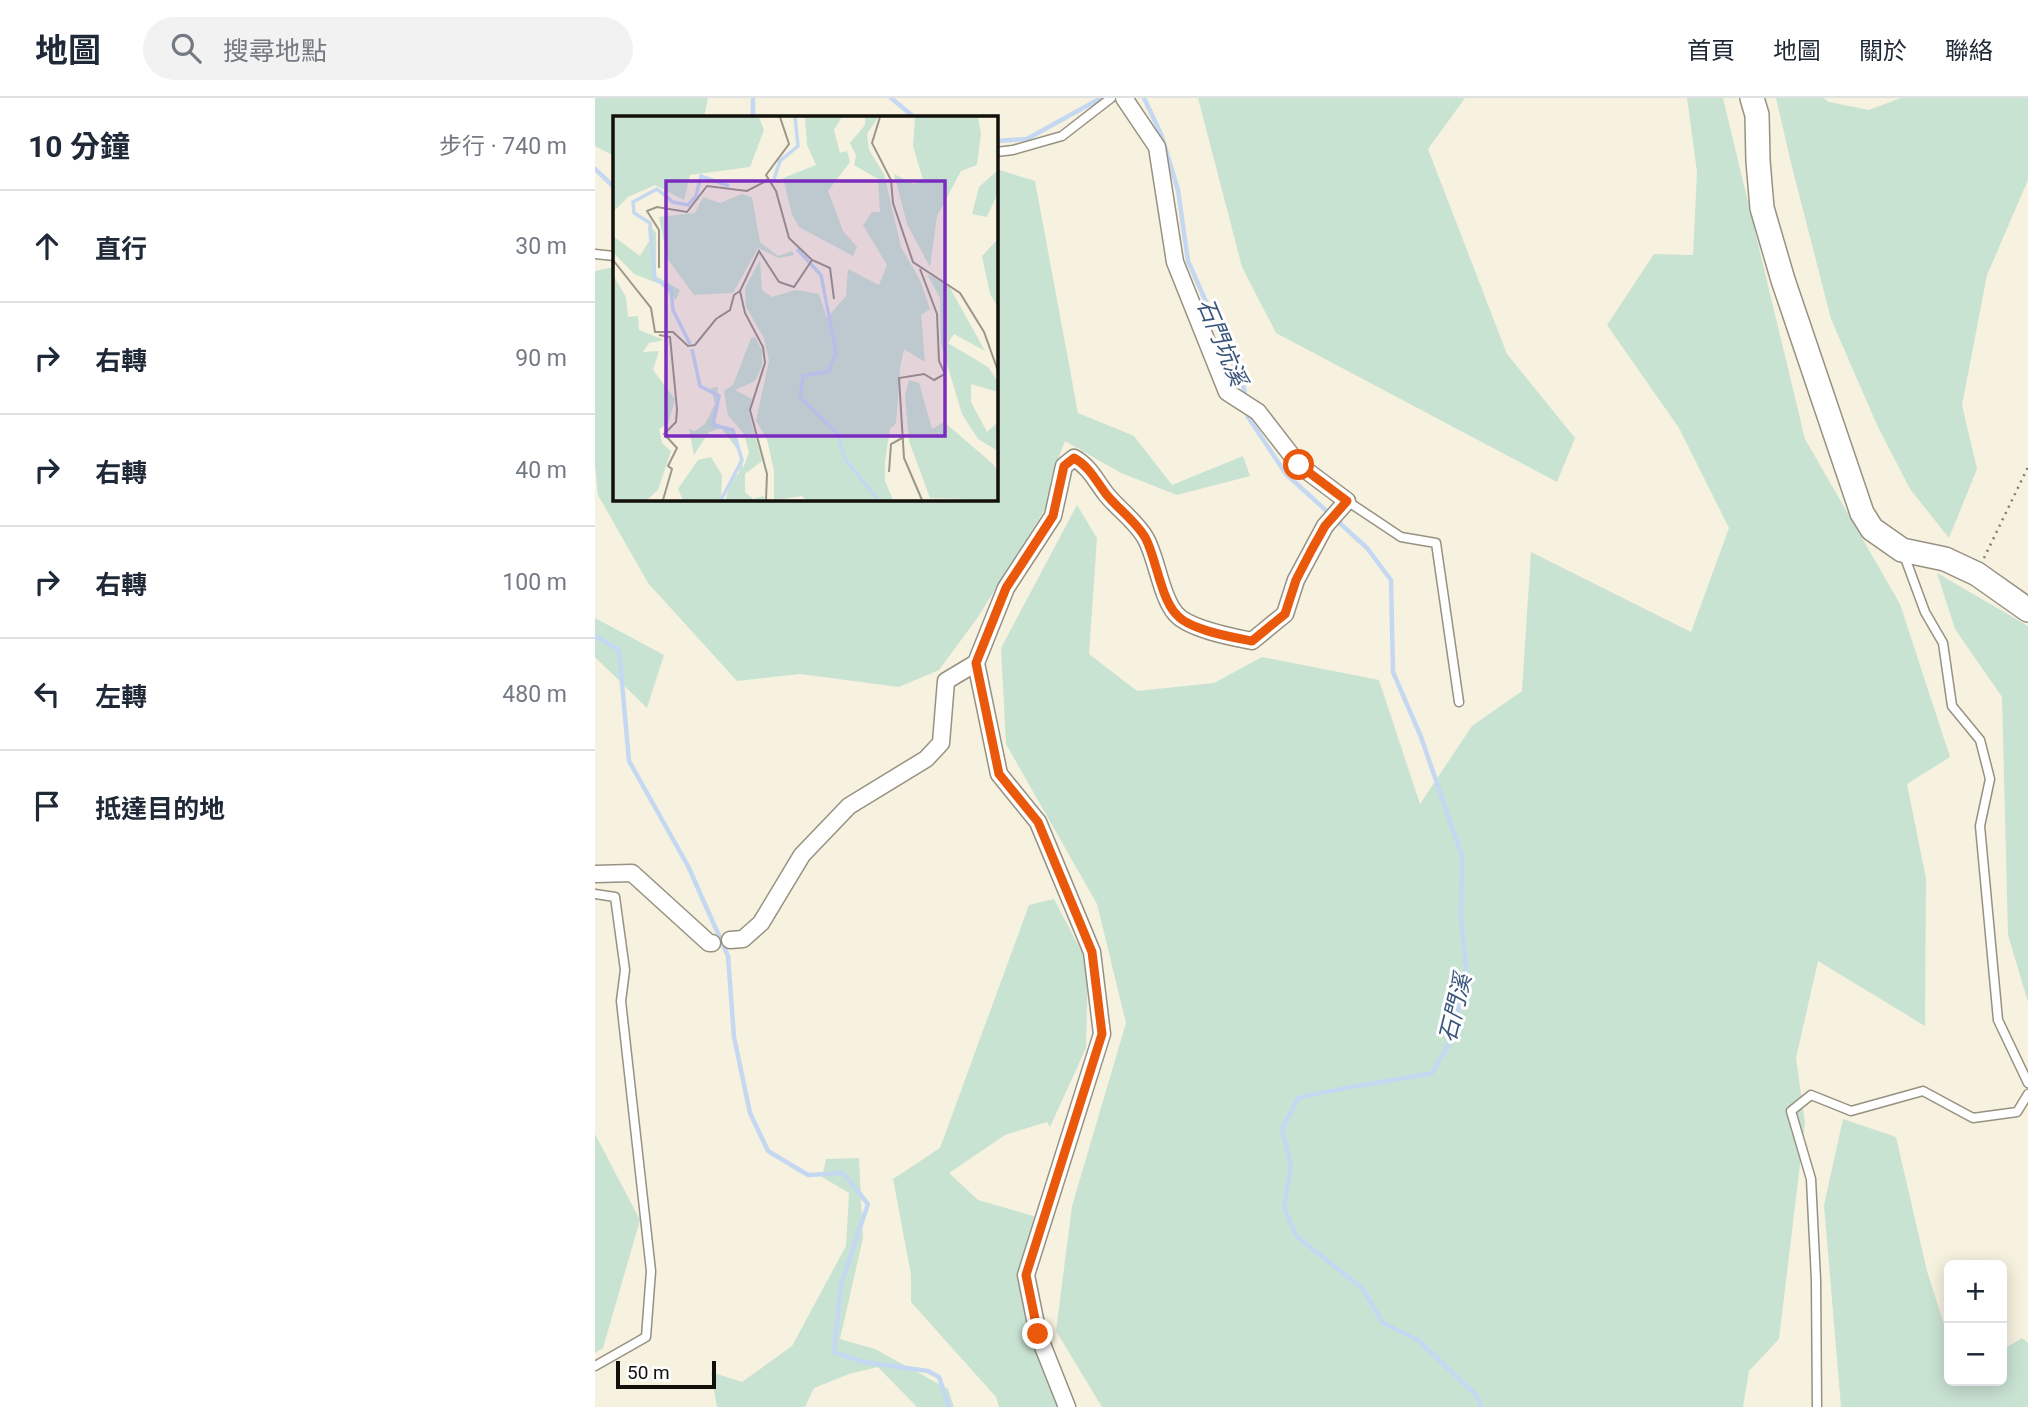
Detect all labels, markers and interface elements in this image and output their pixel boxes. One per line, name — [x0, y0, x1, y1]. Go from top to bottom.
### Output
search box — [143, 17, 633, 80]
icon: search — [167, 29, 205, 67]
text: 地圖 — [35, 31, 101, 70]
text: 搜尋地點 — [223, 36, 327, 66]
text: 首頁 — [1687, 37, 1735, 65]
text: 地圖 — [1773, 37, 1821, 65]
text: 關於 — [1859, 37, 1907, 65]
text: 聯絡 — [1945, 37, 1993, 65]
inset map — [613, 116, 997, 500]
text: 10 分鐘 — [28, 129, 130, 164]
text: 步行 · 740 m — [439, 133, 567, 160]
icon: ahead — [28, 227, 66, 265]
text: 30 m — [515, 233, 567, 260]
text: 直行 — [95, 234, 147, 264]
water label: 石門坑溪 — [1191, 295, 1253, 393]
icon: right — [28, 339, 66, 377]
text: 90 m — [515, 345, 567, 372]
text: 右轉 — [95, 346, 147, 376]
route start — [1283, 449, 1314, 480]
icon: right — [28, 451, 66, 489]
text: 40 m — [515, 457, 567, 484]
text: 右轉 — [95, 458, 147, 488]
icon: right — [28, 563, 66, 601]
text: 100 m — [502, 569, 567, 596]
text: 右轉 — [95, 570, 147, 600]
icon: left — [28, 675, 66, 713]
text: 480 m — [502, 681, 567, 708]
text: 左轉 — [95, 682, 147, 712]
icon: arrive — [28, 787, 66, 825]
text: 抵達目的地 — [95, 794, 225, 824]
water label: 石門溪 — [1434, 968, 1478, 1045]
map controls — [1944, 1260, 2007, 1386]
button: + — [1944, 1260, 2007, 1323]
route end — [1022, 1318, 1053, 1349]
button: − — [1944, 1323, 2007, 1386]
scale bar — [616, 1358, 716, 1390]
text: 50 m — [627, 1361, 670, 1384]

